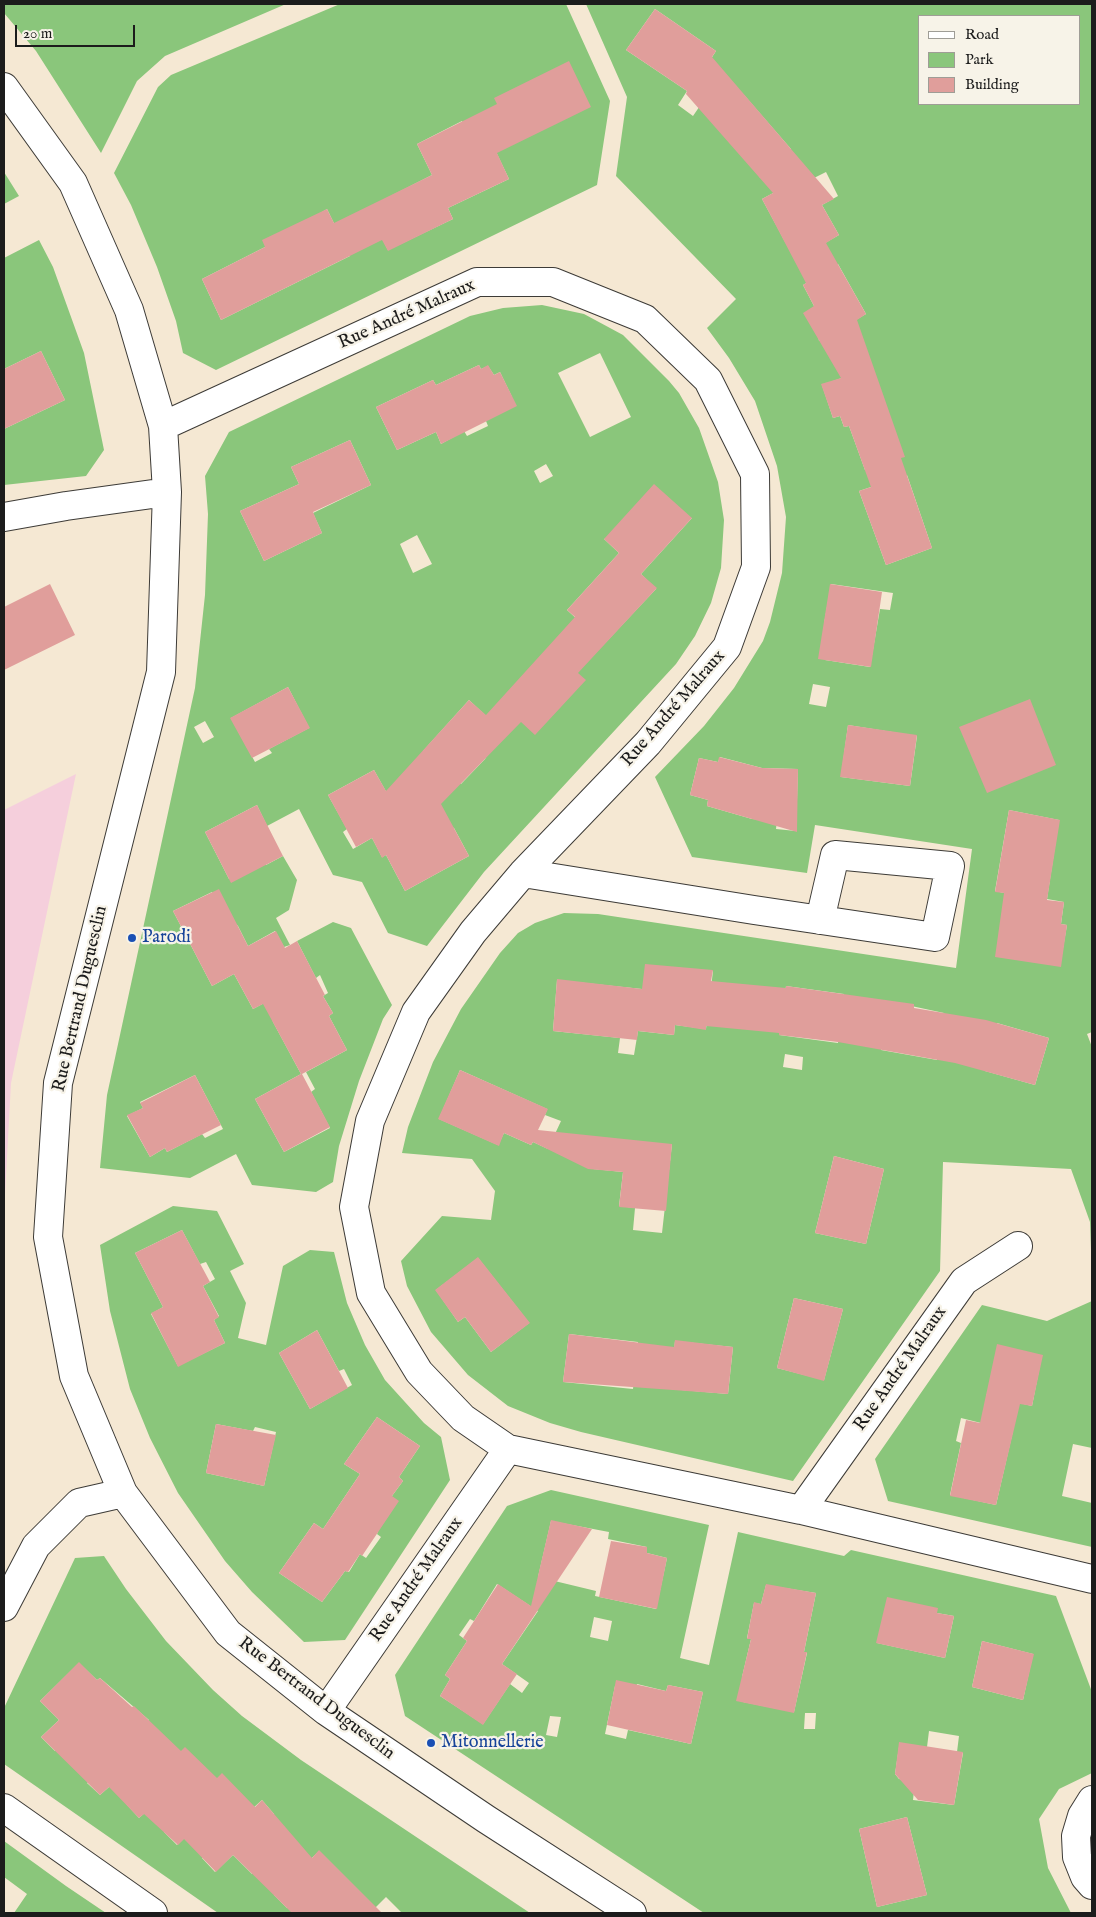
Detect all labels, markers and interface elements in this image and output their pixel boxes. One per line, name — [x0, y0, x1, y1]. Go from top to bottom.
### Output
scale bar — [18, 15, 138, 47]
legend — [918, 15, 1081, 105]
text: 20 m — [23, 24, 52, 43]
text: Road — [965, 25, 999, 44]
text: Park — [965, 50, 994, 69]
text: Building — [965, 75, 1019, 94]
street label: Rue André Malraux — [335, 275, 479, 355]
street label: Rue André Malraux — [617, 646, 731, 772]
street label: Rue Bertrand Duguesclin — [49, 904, 113, 1094]
place label: Parodi — [142, 927, 191, 949]
marker: Parodi — [126, 932, 138, 944]
street label: Rue André Malraux — [850, 1302, 952, 1436]
street label: Rue André Malraux — [366, 1513, 468, 1647]
street label: Rue Bertrand Duguesclin — [234, 1633, 398, 1765]
place label: Mitonnellerie — [441, 1732, 544, 1754]
marker: Mitonnellerie — [425, 1737, 437, 1749]

